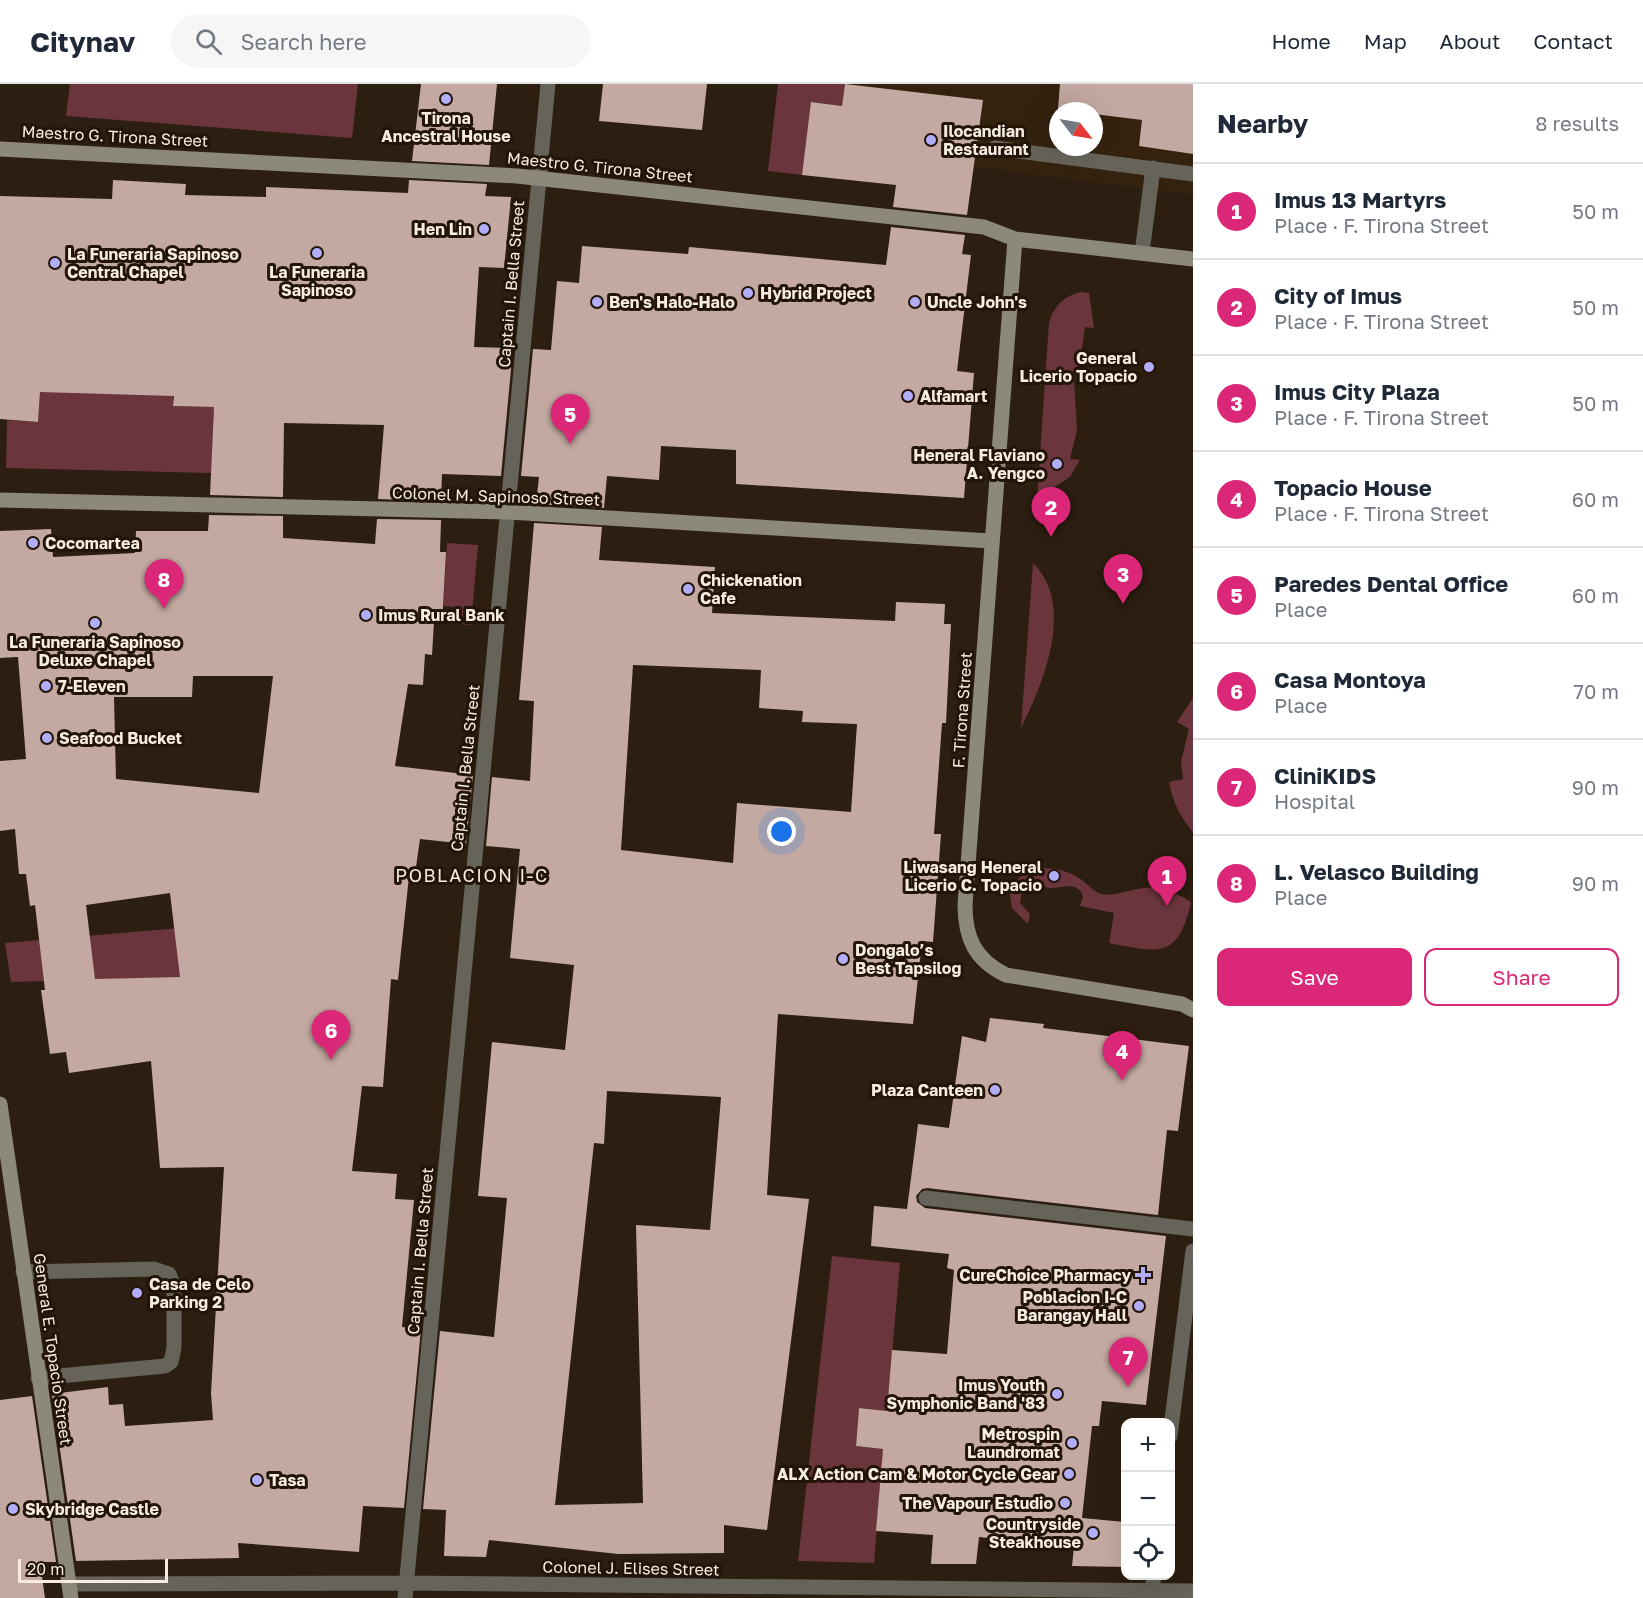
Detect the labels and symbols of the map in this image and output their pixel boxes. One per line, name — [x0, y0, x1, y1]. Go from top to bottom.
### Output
marker: Tirona Ancestral House — [439, 92, 453, 106]
north arrow — [1049, 102, 1103, 156]
place label: Tirona Ancestral House — [381, 108, 511, 146]
street label: Maestro G. Tirona Street — [21, 121, 209, 151]
place label: Ilocandian Restaurant — [943, 121, 1029, 159]
marker: Ilocandian Restaurant — [924, 133, 938, 147]
street label: Maestro G. Tirona Street — [506, 147, 694, 187]
street label: Captain I. Bella Street — [494, 200, 528, 368]
place label: Hen Lin — [414, 219, 472, 239]
marker: Hen Lin — [477, 222, 491, 236]
place label: La Funeraria Sapinoso Central Chapel — [67, 244, 239, 282]
marker: La Funeraria Sapinoso — [310, 246, 324, 260]
marker: La Funeraria Sapinoso Central Chapel — [48, 256, 62, 270]
place label: La Funeraria Sapinoso — [269, 262, 365, 300]
place label: Hybrid Project — [760, 283, 872, 303]
marker: Hybrid Project — [741, 286, 755, 300]
place label: Ben's Halo-Halo — [609, 292, 735, 312]
place label: Uncle John's — [927, 292, 1027, 312]
marker: Ben's Halo-Halo — [590, 295, 604, 309]
marker: Uncle John's — [908, 295, 922, 309]
place label: General Licerio Topacio — [1020, 348, 1138, 386]
marker: General Licerio Topacio — [1142, 360, 1156, 374]
place label: Alfamart — [920, 386, 987, 406]
marker: Alfamart — [901, 389, 915, 403]
pin: 5 — [550, 394, 590, 444]
place label: Heneral Flaviano A. Yengco — [913, 445, 1045, 483]
marker: Heneral Flaviano A. Yengco — [1050, 457, 1064, 471]
street label: Colonel M. Sapinoso Street — [392, 482, 600, 510]
pin: 2 — [1032, 488, 1070, 537]
place label: Cocomartea — [45, 533, 140, 553]
marker: Cocomartea — [26, 536, 40, 550]
pin: 3 — [1104, 554, 1142, 604]
pin: 8 — [144, 560, 184, 609]
place label: Chickenation Cafe — [700, 570, 802, 608]
marker: Chickenation Cafe — [681, 582, 695, 596]
place label: Imus Rural Bank — [378, 605, 505, 625]
marker: Imus Rural Bank — [359, 608, 373, 622]
marker: La Funeraria Sapinoso Deluxe Chapel — [88, 616, 102, 630]
place label: La Funeraria Sapinoso Deluxe Chapel — [9, 632, 181, 670]
street label: F. Tirona Street — [948, 651, 976, 769]
place label: 7-Eleven — [58, 676, 126, 696]
marker: 7-Eleven — [39, 679, 53, 693]
street label: Captain I. Bella Street — [446, 684, 484, 852]
place label: Seafood Bucket — [59, 728, 182, 748]
marker: Seafood Bucket — [40, 731, 54, 745]
your location — [767, 817, 796, 846]
pin: 1 — [1148, 856, 1186, 906]
place label: Liwasang Heneral Licerio C. Topacio — [903, 857, 1043, 895]
district label: POBLACION I-C — [395, 864, 549, 886]
marker: Liwasang Heneral Licerio C. Topacio — [1047, 869, 1061, 883]
place label: Dongalo’s Best Tapsilog — [855, 940, 961, 978]
marker: Dongalo’s Best Tapsilog — [836, 952, 850, 966]
pin: 6 — [312, 1010, 350, 1060]
pin: 4 — [1102, 1032, 1142, 1081]
place label: Plaza Canteen — [871, 1080, 983, 1100]
marker: Plaza Canteen — [988, 1083, 1002, 1097]
street label: Captain I. Bella Street — [403, 1167, 437, 1335]
street label: General E. Topacio Street — [30, 1252, 76, 1446]
place label: CureChoice Pharmacy — [959, 1265, 1131, 1285]
marker: CureChoice Pharmacy — [1136, 1268, 1150, 1282]
place label: Casa de Celo Parking 2 — [149, 1274, 251, 1312]
marker: Casa de Celo Parking 2 — [130, 1286, 144, 1300]
place label: Poblacion I-C Barangay Hall — [1017, 1287, 1128, 1325]
marker: Poblacion I-C Barangay Hall — [1132, 1299, 1146, 1313]
pin: 7 — [1108, 1338, 1148, 1387]
place label: Imus Youth Symphonic Band '83 — [887, 1375, 1045, 1413]
marker: Imus Youth Symphonic Band '83 — [1050, 1387, 1064, 1401]
place label: Metrospin Laundromat — [967, 1424, 1060, 1462]
marker: Metrospin Laundromat — [1065, 1436, 1079, 1450]
place label: ALX Action Cam & Motor Cycle Gear — [777, 1464, 1057, 1484]
marker: ALX Action Cam & Motor Cycle Gear — [1062, 1467, 1076, 1481]
place label: Tasa — [269, 1470, 306, 1490]
marker: Tasa — [250, 1473, 264, 1487]
place label: The Vapour Estudio — [902, 1493, 1053, 1513]
marker: The Vapour Estudio — [1058, 1496, 1072, 1510]
place label: Skybridge Castle — [25, 1499, 159, 1519]
marker: Skybridge Castle — [6, 1502, 20, 1516]
place label: Countryside Steakhouse — [986, 1514, 1081, 1552]
marker: Countryside Steakhouse — [1086, 1526, 1100, 1540]
scale bar — [18, 1556, 168, 1584]
street label: Colonel J. Elises Street — [542, 1556, 720, 1580]

